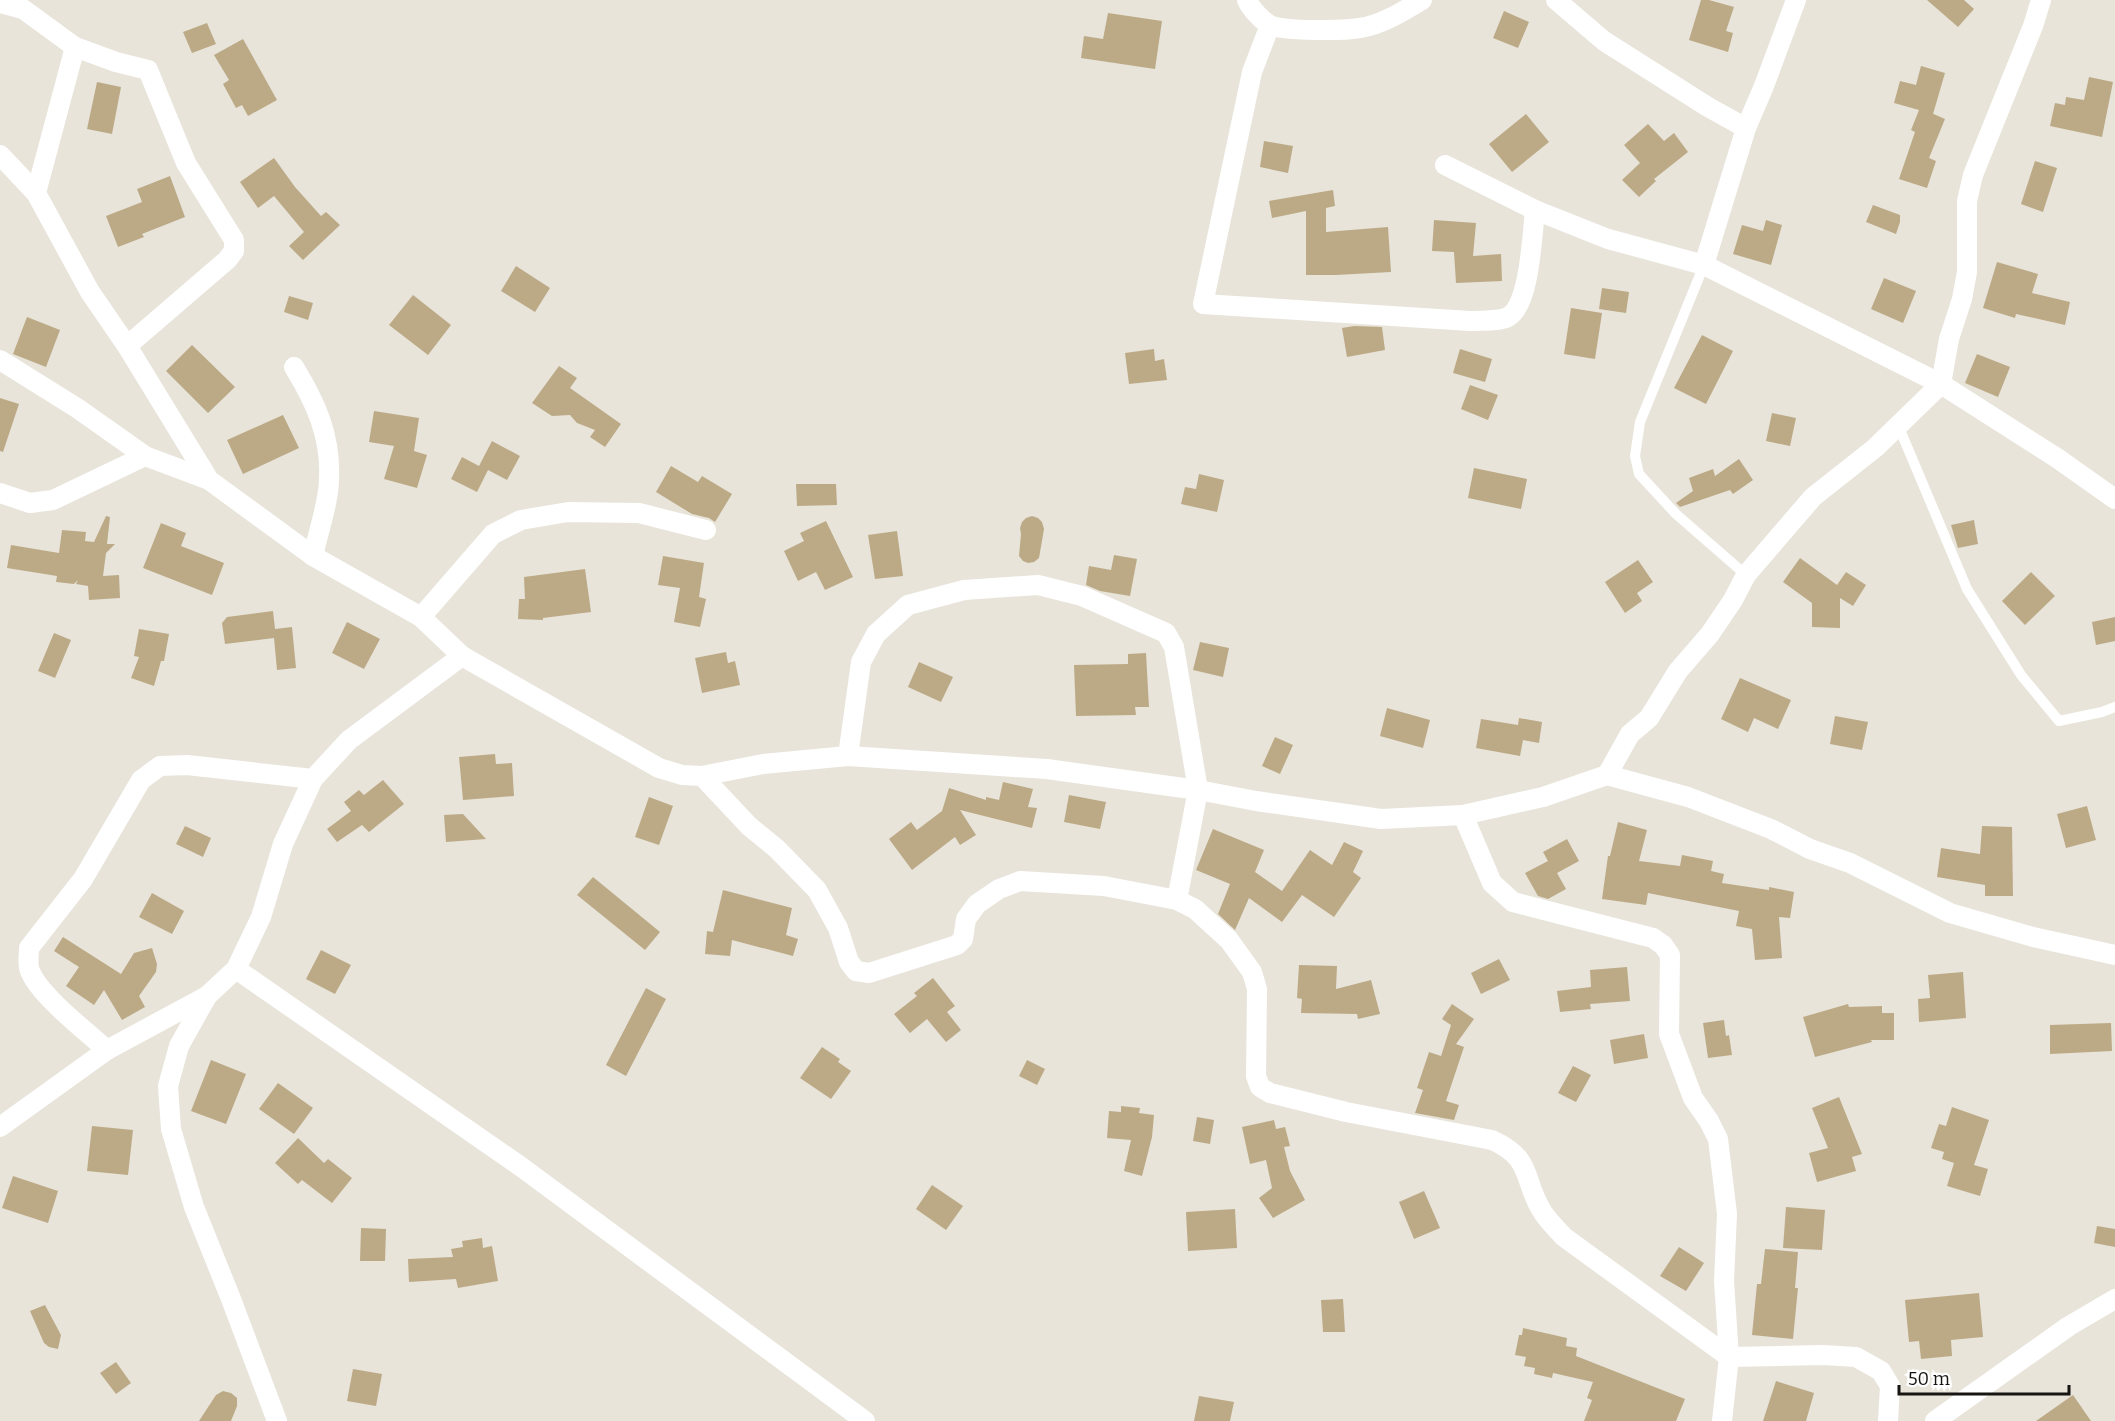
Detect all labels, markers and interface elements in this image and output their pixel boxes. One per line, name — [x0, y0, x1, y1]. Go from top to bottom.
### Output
scale bar — [1899, 1358, 2068, 1396]
text: 50 m — [1908, 1368, 1950, 1390]

